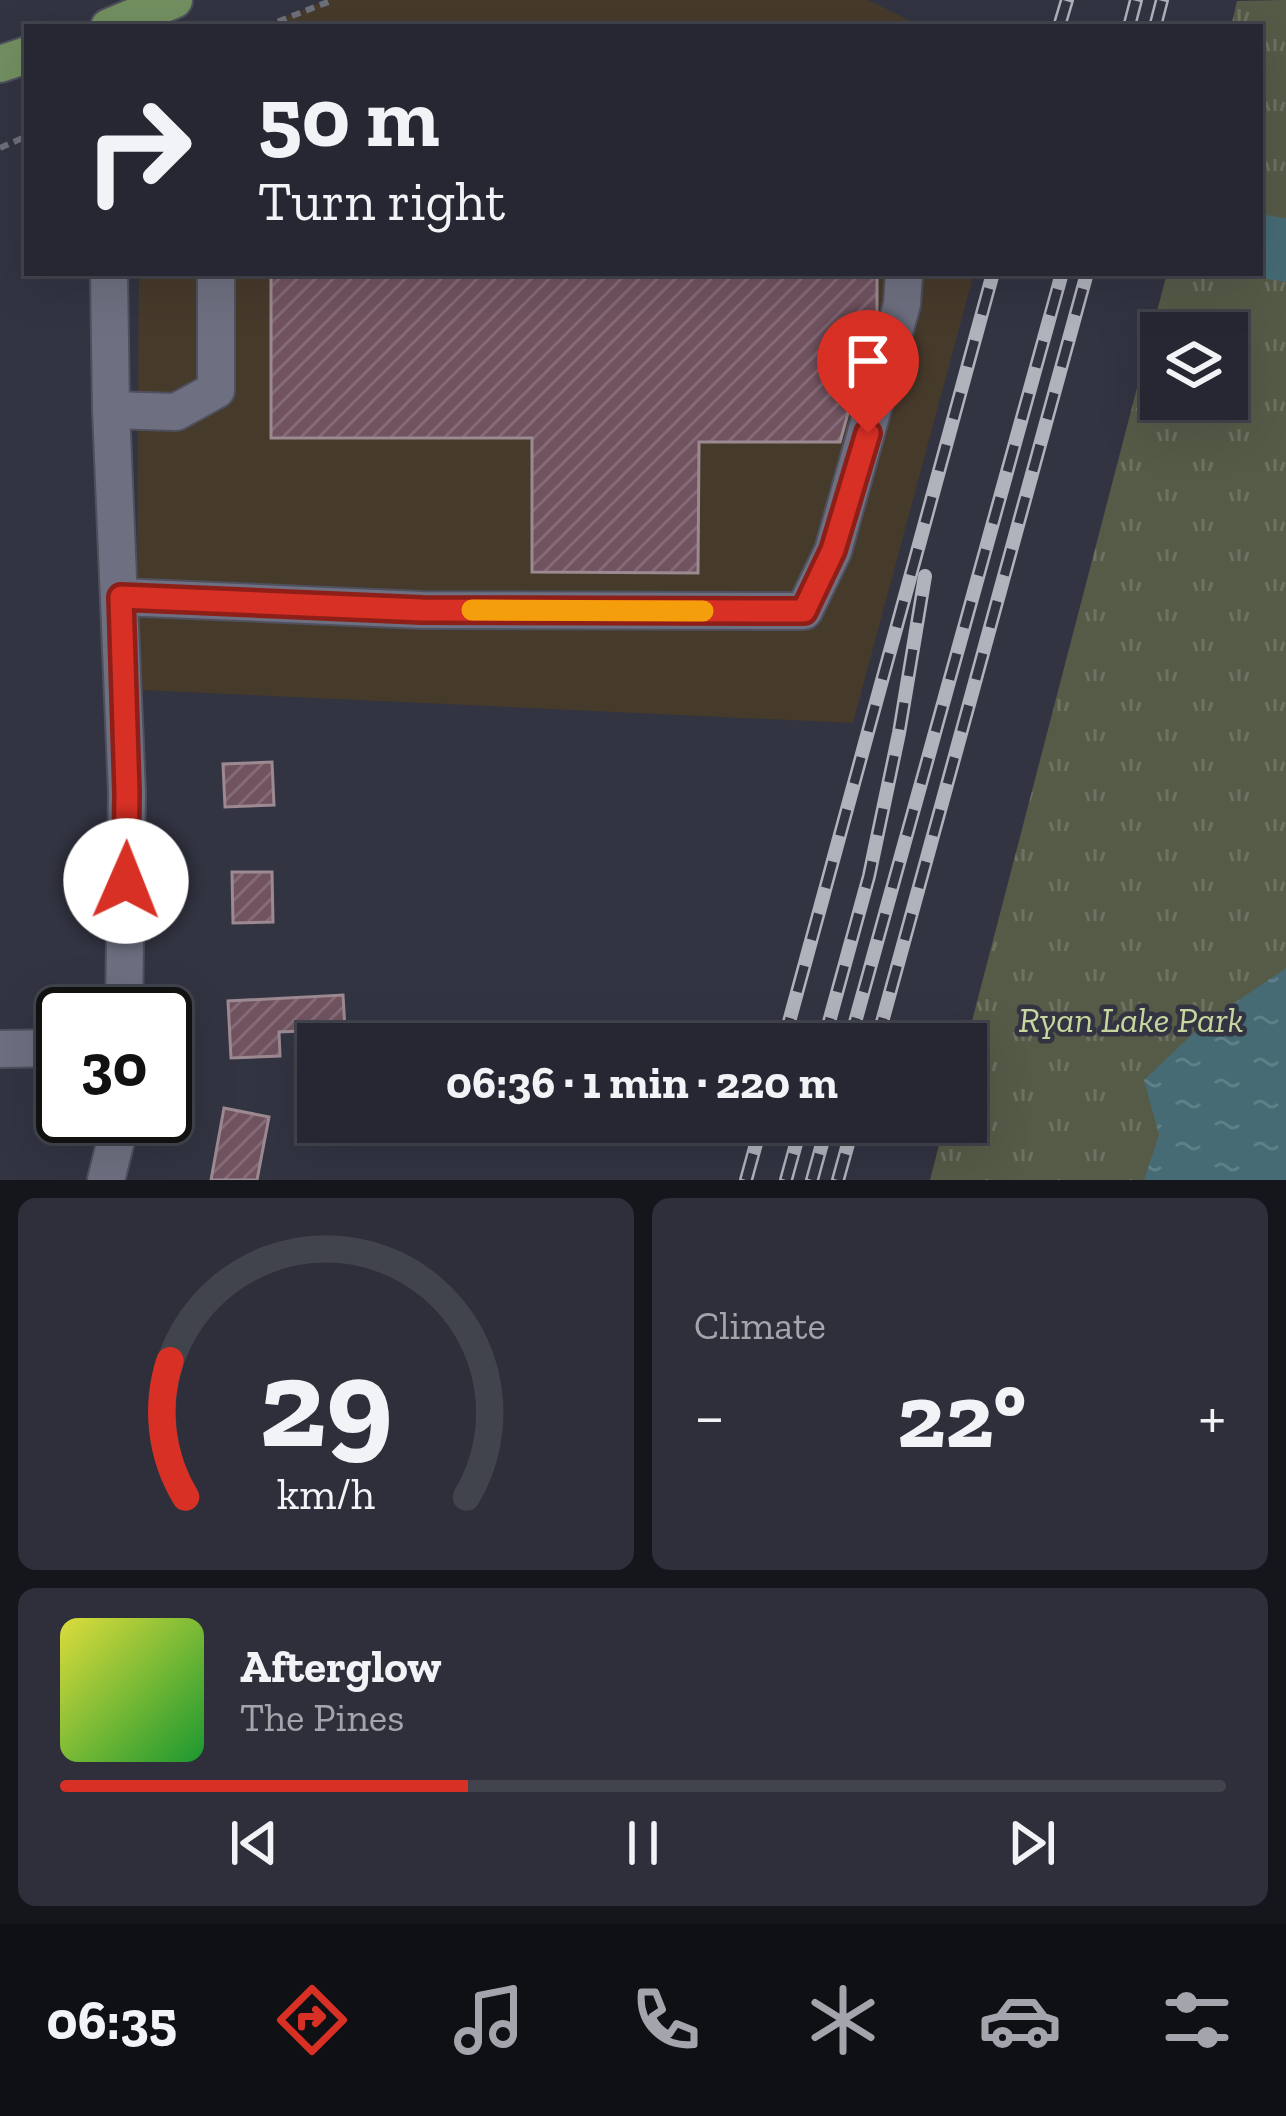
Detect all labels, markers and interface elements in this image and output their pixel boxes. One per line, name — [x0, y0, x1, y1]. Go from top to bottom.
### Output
text: 50 m — [258, 67, 440, 168]
icon: right — [60, 72, 216, 228]
text: Turn right — [258, 169, 505, 234]
pin — [817, 310, 919, 433]
map controls — [1140, 312, 1248, 420]
button: layers — [1140, 312, 1248, 420]
icon: arrive — [835, 328, 901, 394]
position arrow — [63, 818, 189, 944]
speed limit sign: 30 — [36, 987, 192, 1143]
park label: Ryan Lake Park — [1018, 998, 1244, 1041]
text: 06:36 · 1 min · 220 m — [446, 1056, 838, 1110]
text: Climate — [694, 1302, 826, 1349]
text: 29 — [259, 1328, 393, 1478]
text: 22° — [897, 1362, 1026, 1470]
text: − — [694, 1377, 725, 1456]
text: + — [1198, 1377, 1226, 1456]
text: km/h — [277, 1469, 375, 1520]
text: Afterglow — [240, 1640, 441, 1694]
text: The Pines — [240, 1694, 404, 1741]
icon: previous — [221, 1810, 287, 1876]
icon: pause — [610, 1810, 676, 1876]
icon: next — [999, 1810, 1065, 1876]
icon: directions — [270, 1978, 354, 2062]
icon: music — [447, 1978, 531, 2062]
icon: phone — [624, 1978, 708, 2062]
icon: climate — [801, 1978, 885, 2062]
icon: car — [978, 1978, 1062, 2062]
icon: filters — [1155, 1978, 1239, 2062]
text: 06:35 — [47, 1988, 177, 2053]

